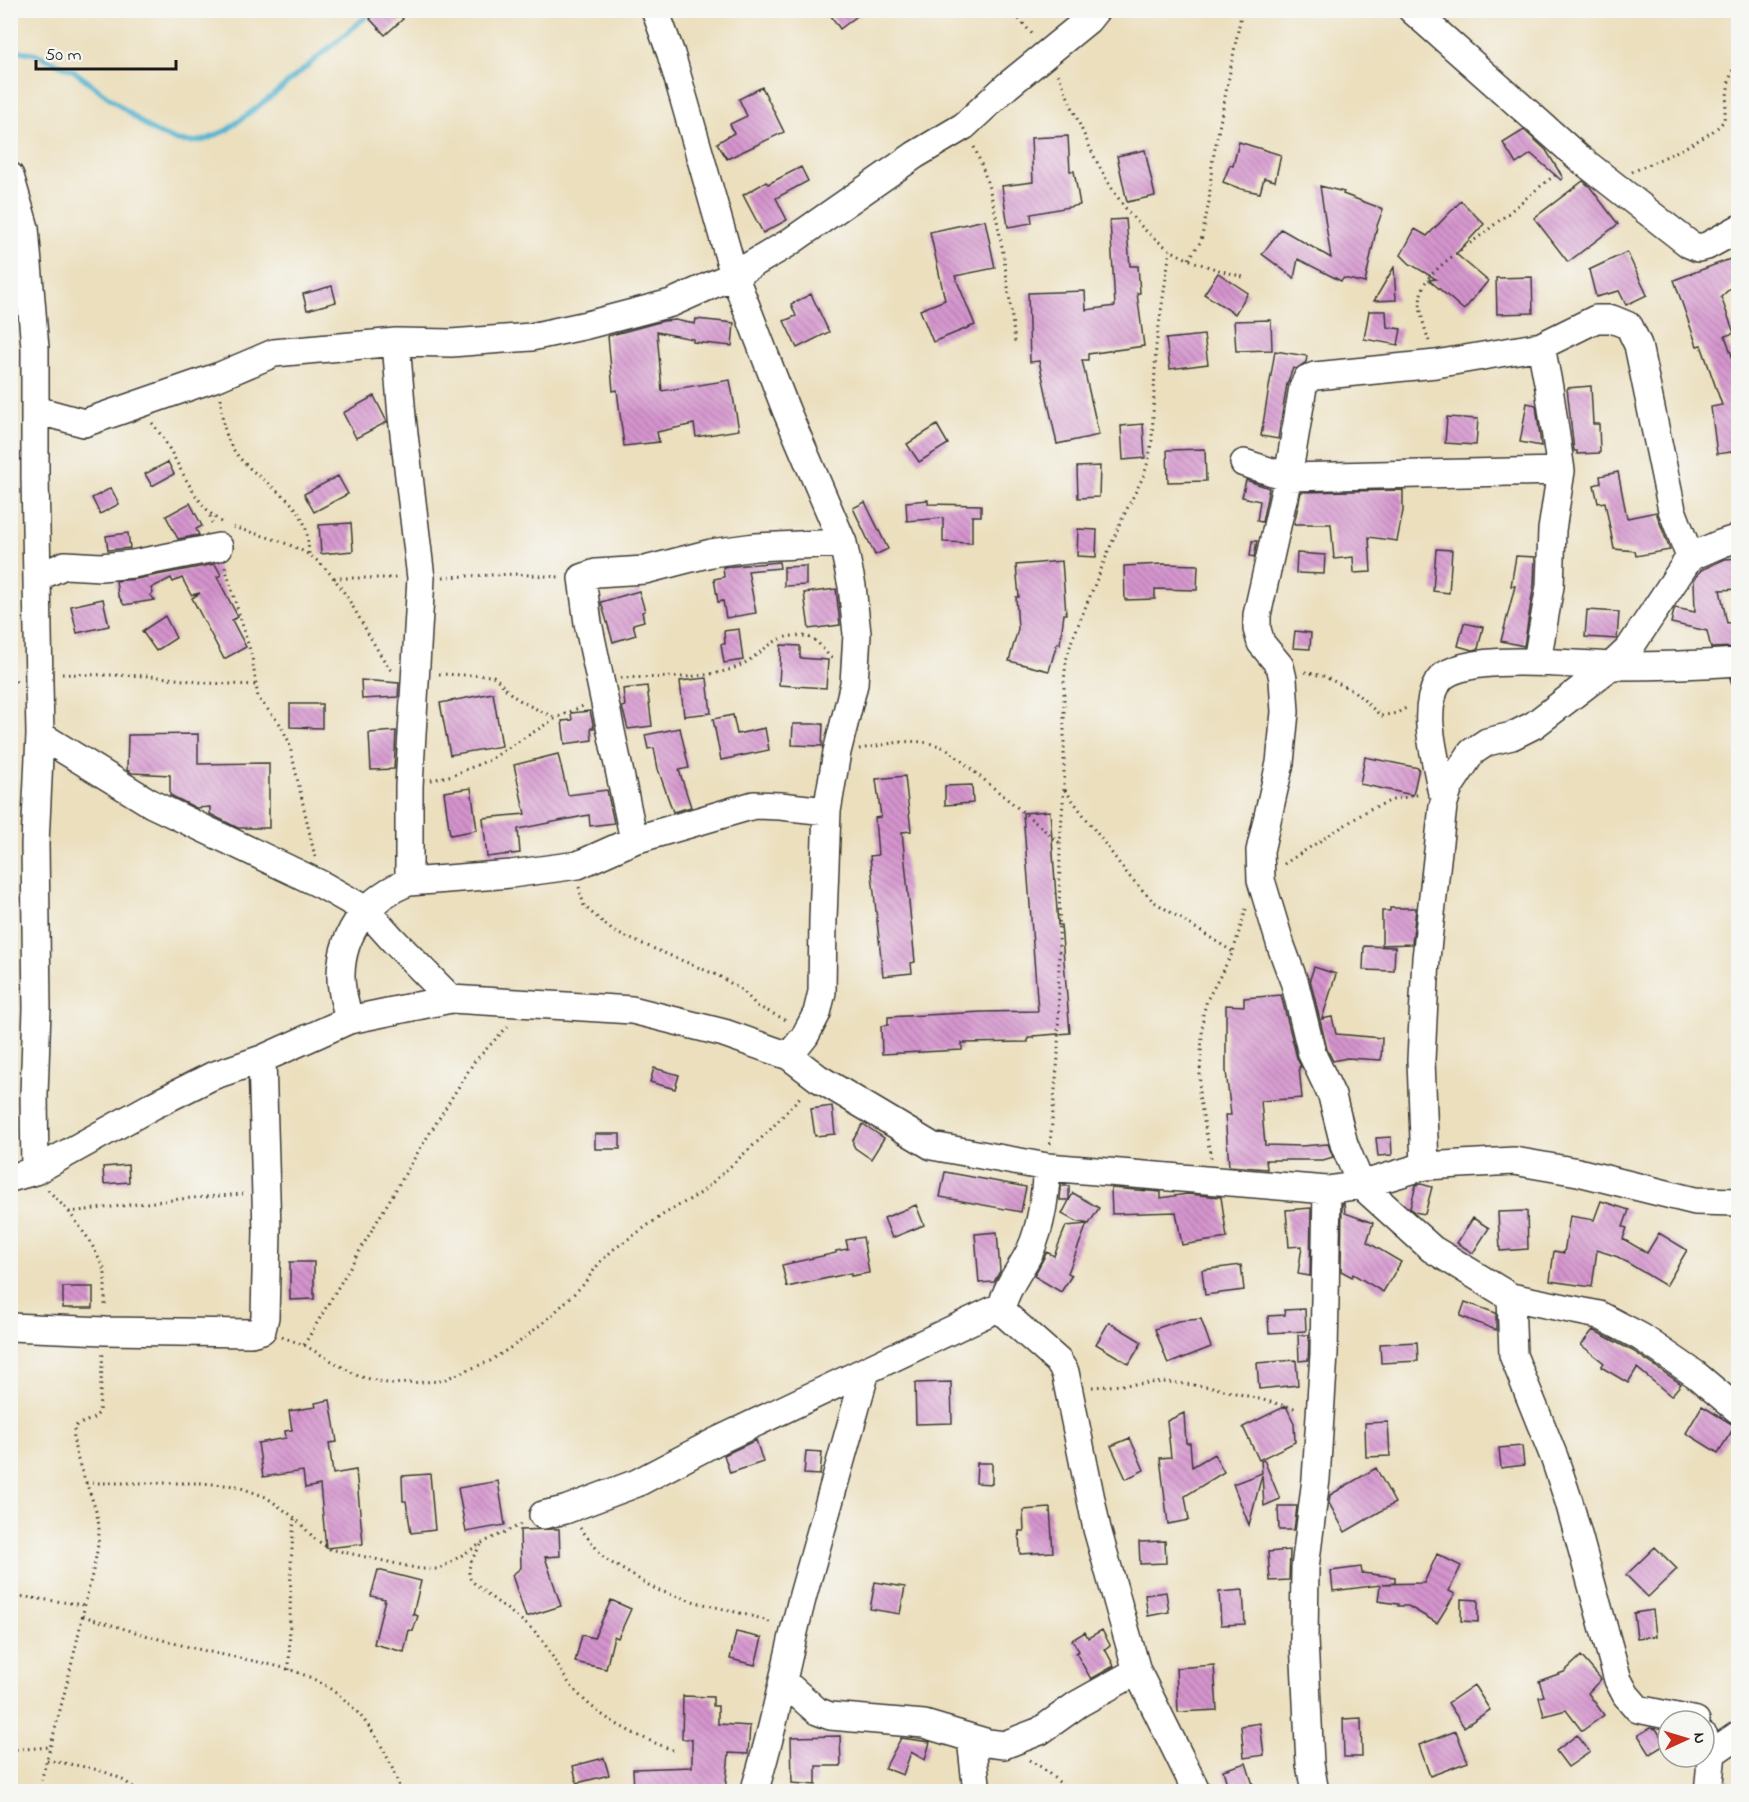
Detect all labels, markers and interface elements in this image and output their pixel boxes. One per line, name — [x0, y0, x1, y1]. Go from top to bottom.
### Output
scale bar — [36, 33, 176, 71]
text: 50 m — [45, 43, 82, 69]
north arrow — [1656, 1709, 1716, 1769]
text: N — [1687, 1732, 1711, 1745]

